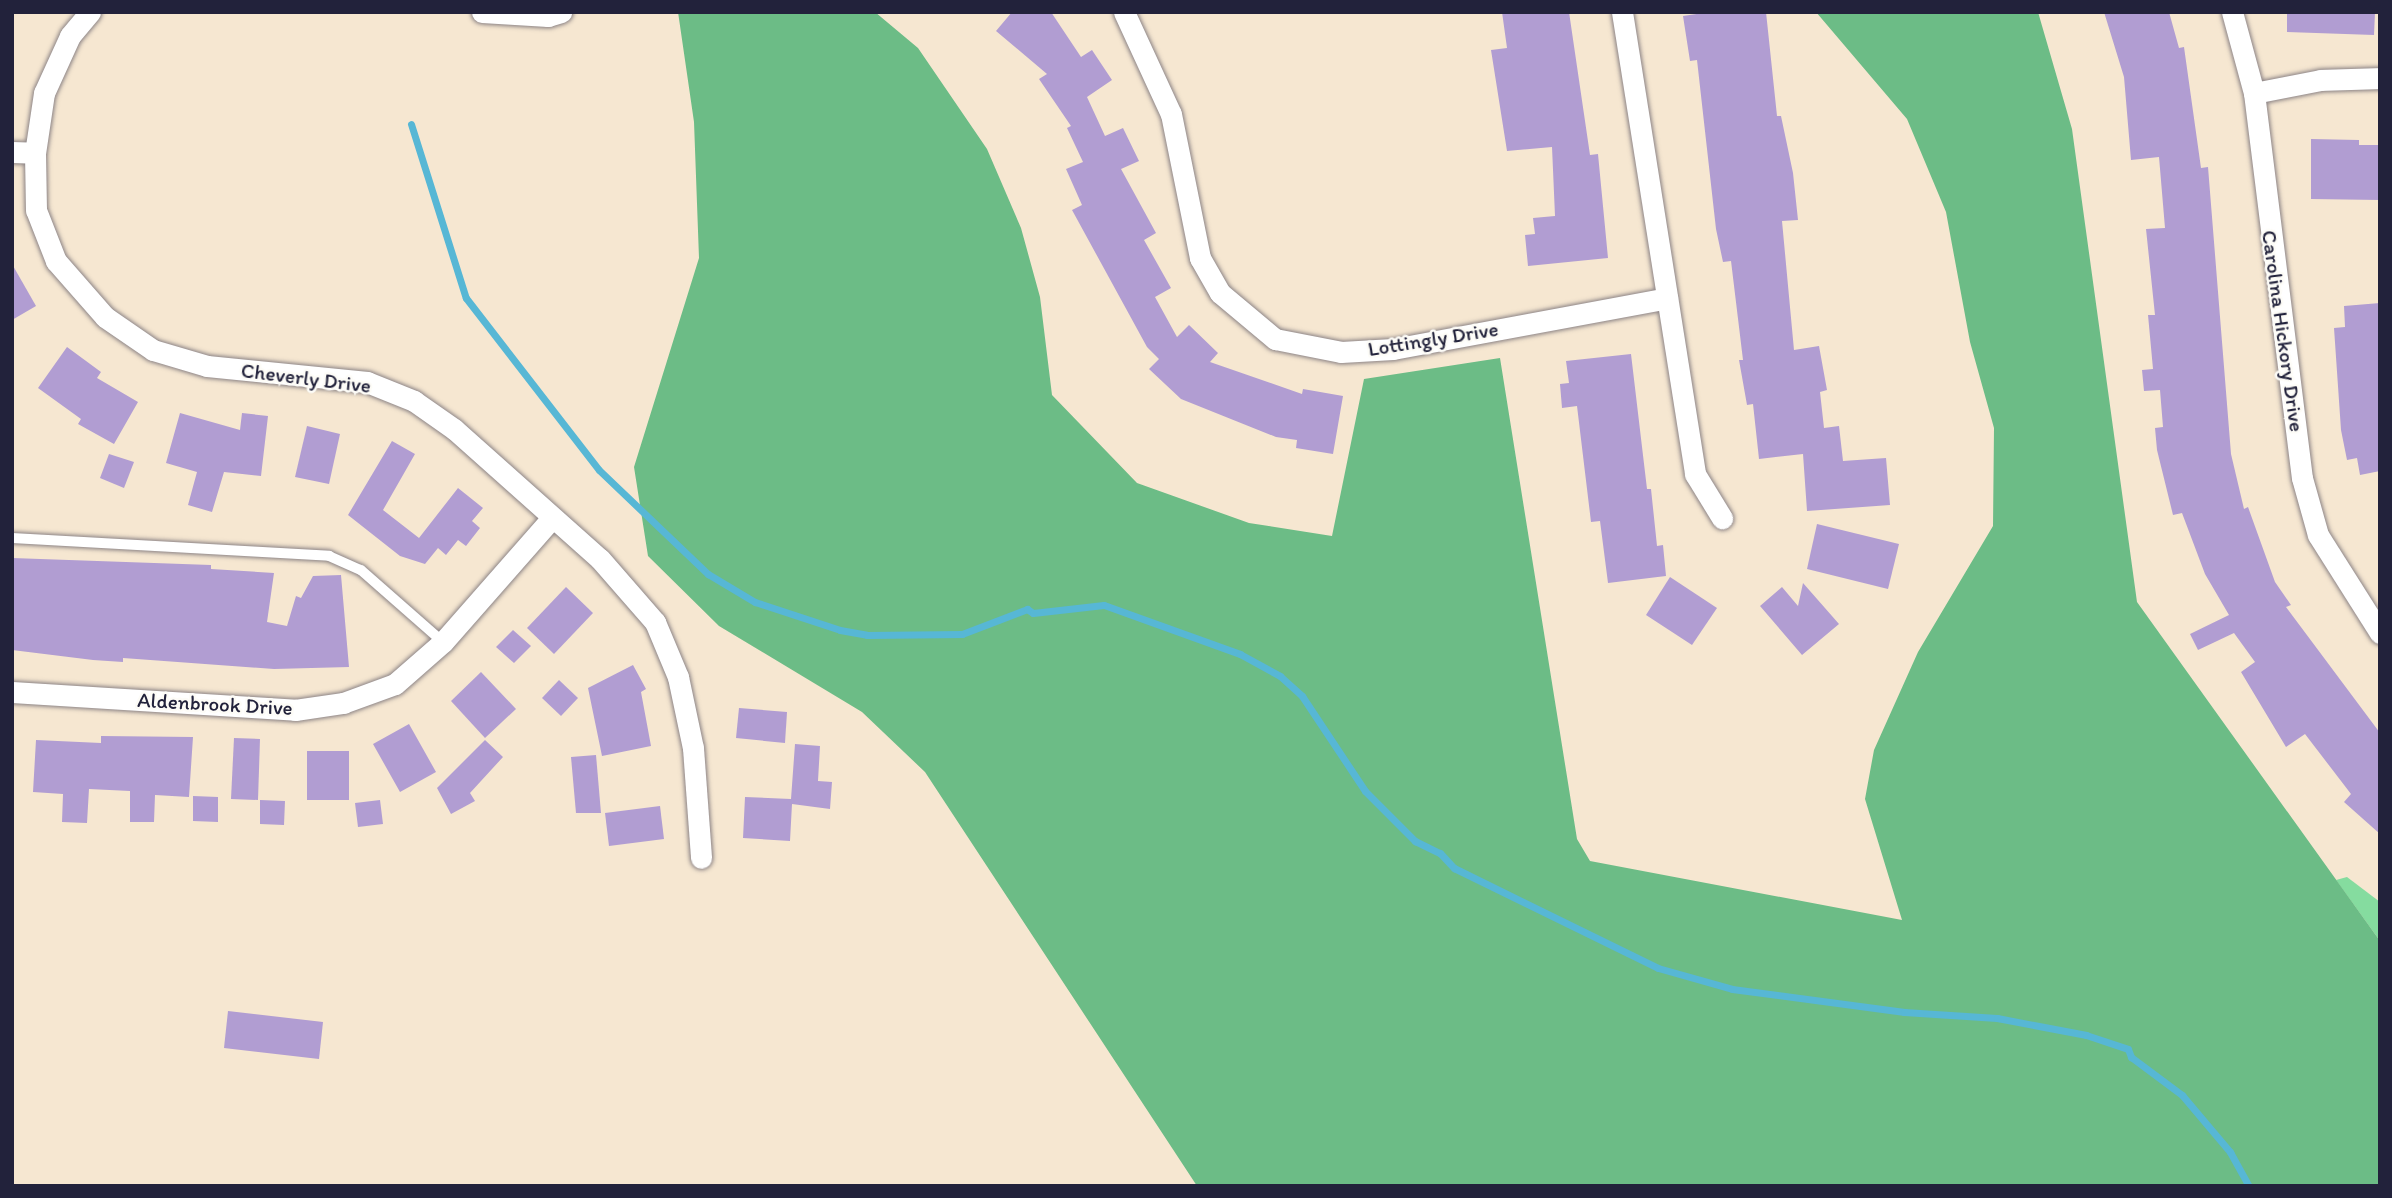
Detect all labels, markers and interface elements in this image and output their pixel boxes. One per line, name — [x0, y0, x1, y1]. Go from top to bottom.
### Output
street label: Carolina Hickory Drive — [2256, 228, 2310, 434]
street label: Lottingly Drive — [1366, 316, 1500, 362]
street label: Cheverly Drive — [240, 358, 372, 398]
street label: Aldenbrook Drive — [137, 687, 293, 721]

